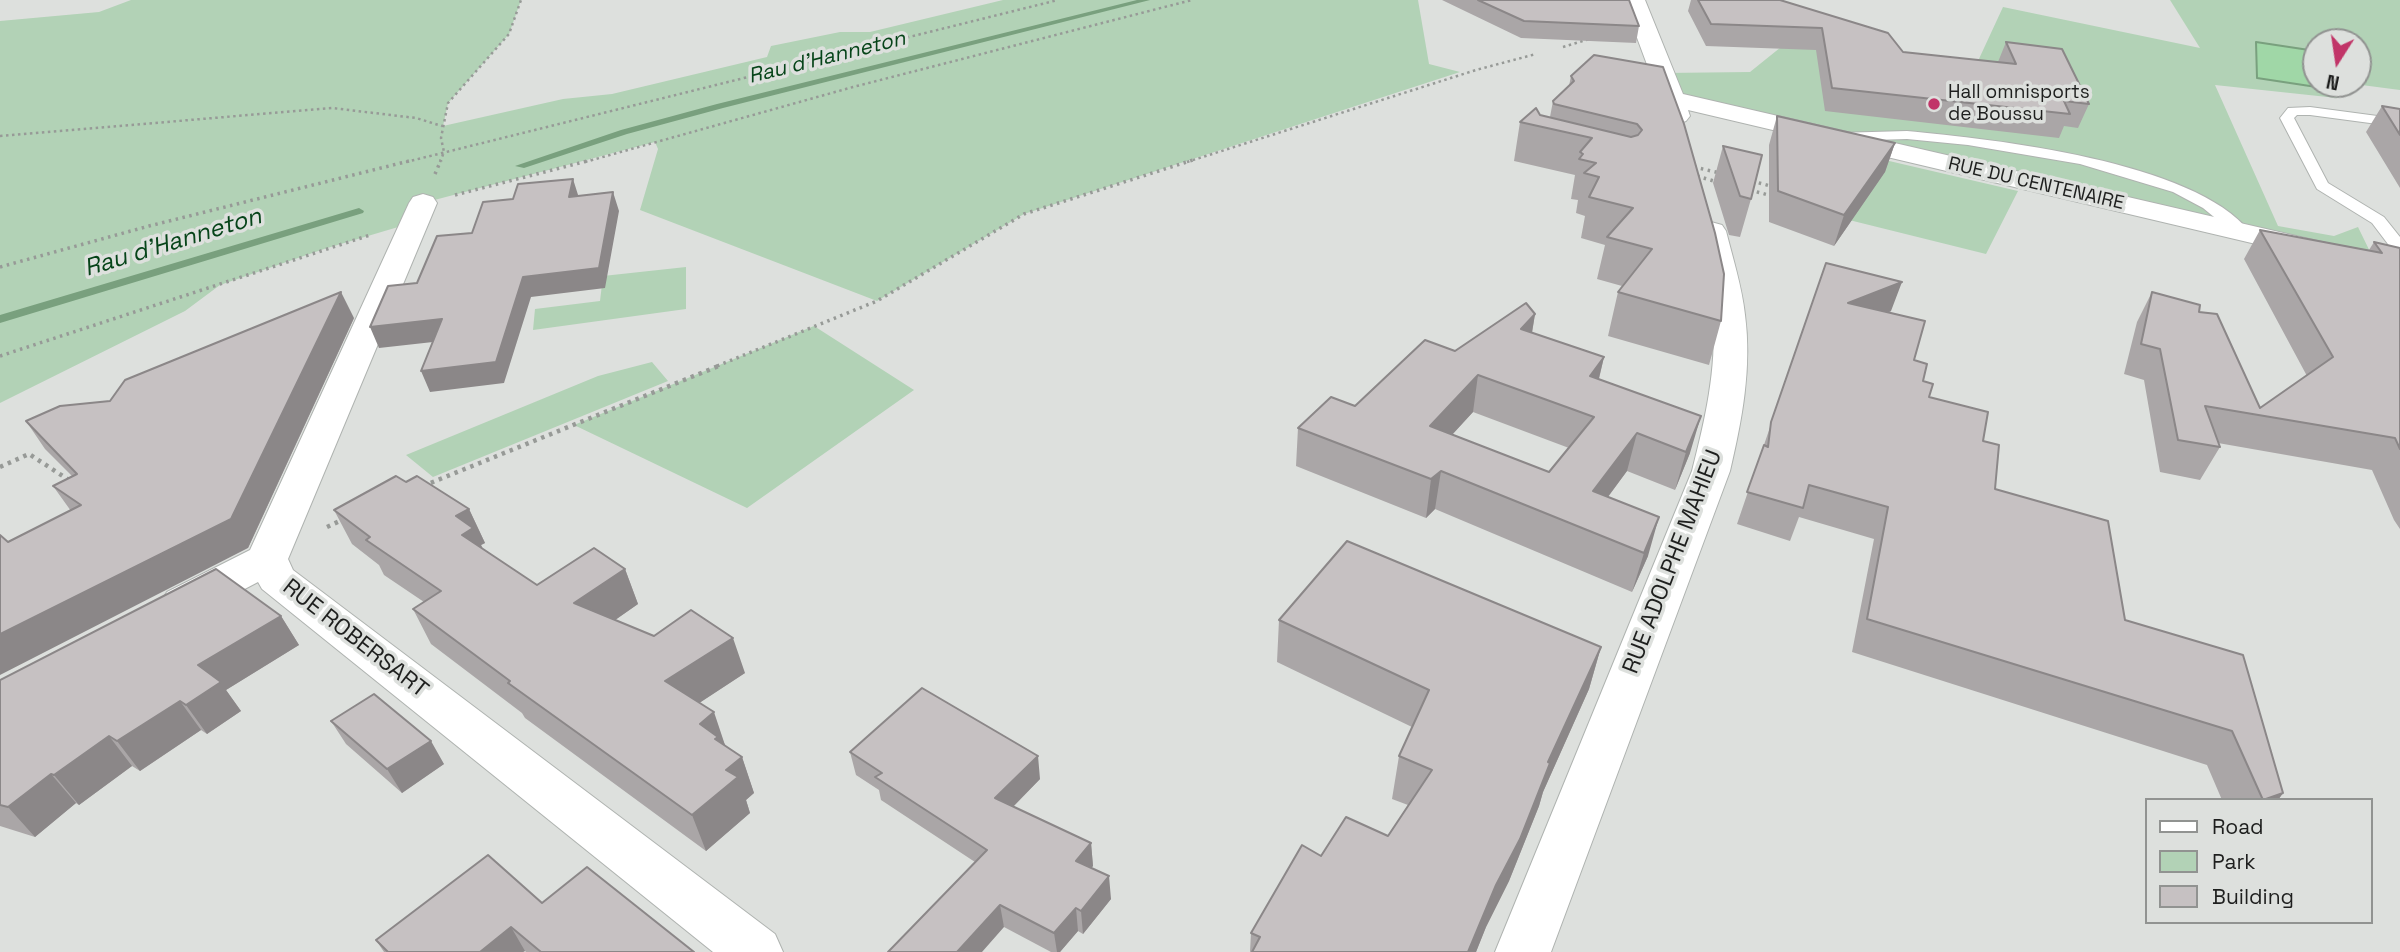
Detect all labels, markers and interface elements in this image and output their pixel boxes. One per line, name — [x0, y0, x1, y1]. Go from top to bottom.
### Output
water label: Rau d'Hanneton — [746, 26, 908, 90]
north arrow — [2302, 28, 2372, 98]
text: N — [2324, 69, 2342, 96]
place label: Hall omnisports de Boussu — [1948, 82, 2090, 126]
marker: Hall omnisports de Boussu — [1926, 96, 1942, 112]
street label: RUE DU CENTENAIRE — [1946, 153, 2126, 215]
water label: Rau d'Hanneton — [81, 202, 265, 284]
street label: RUE ADOLPHE MAHIEU — [1618, 446, 1728, 678]
street label: RUE ROBERSART — [277, 574, 433, 704]
legend — [2144, 798, 2372, 924]
text: Road — [2212, 813, 2264, 840]
text: Park — [2212, 848, 2256, 875]
text: Building — [2212, 883, 2294, 910]

